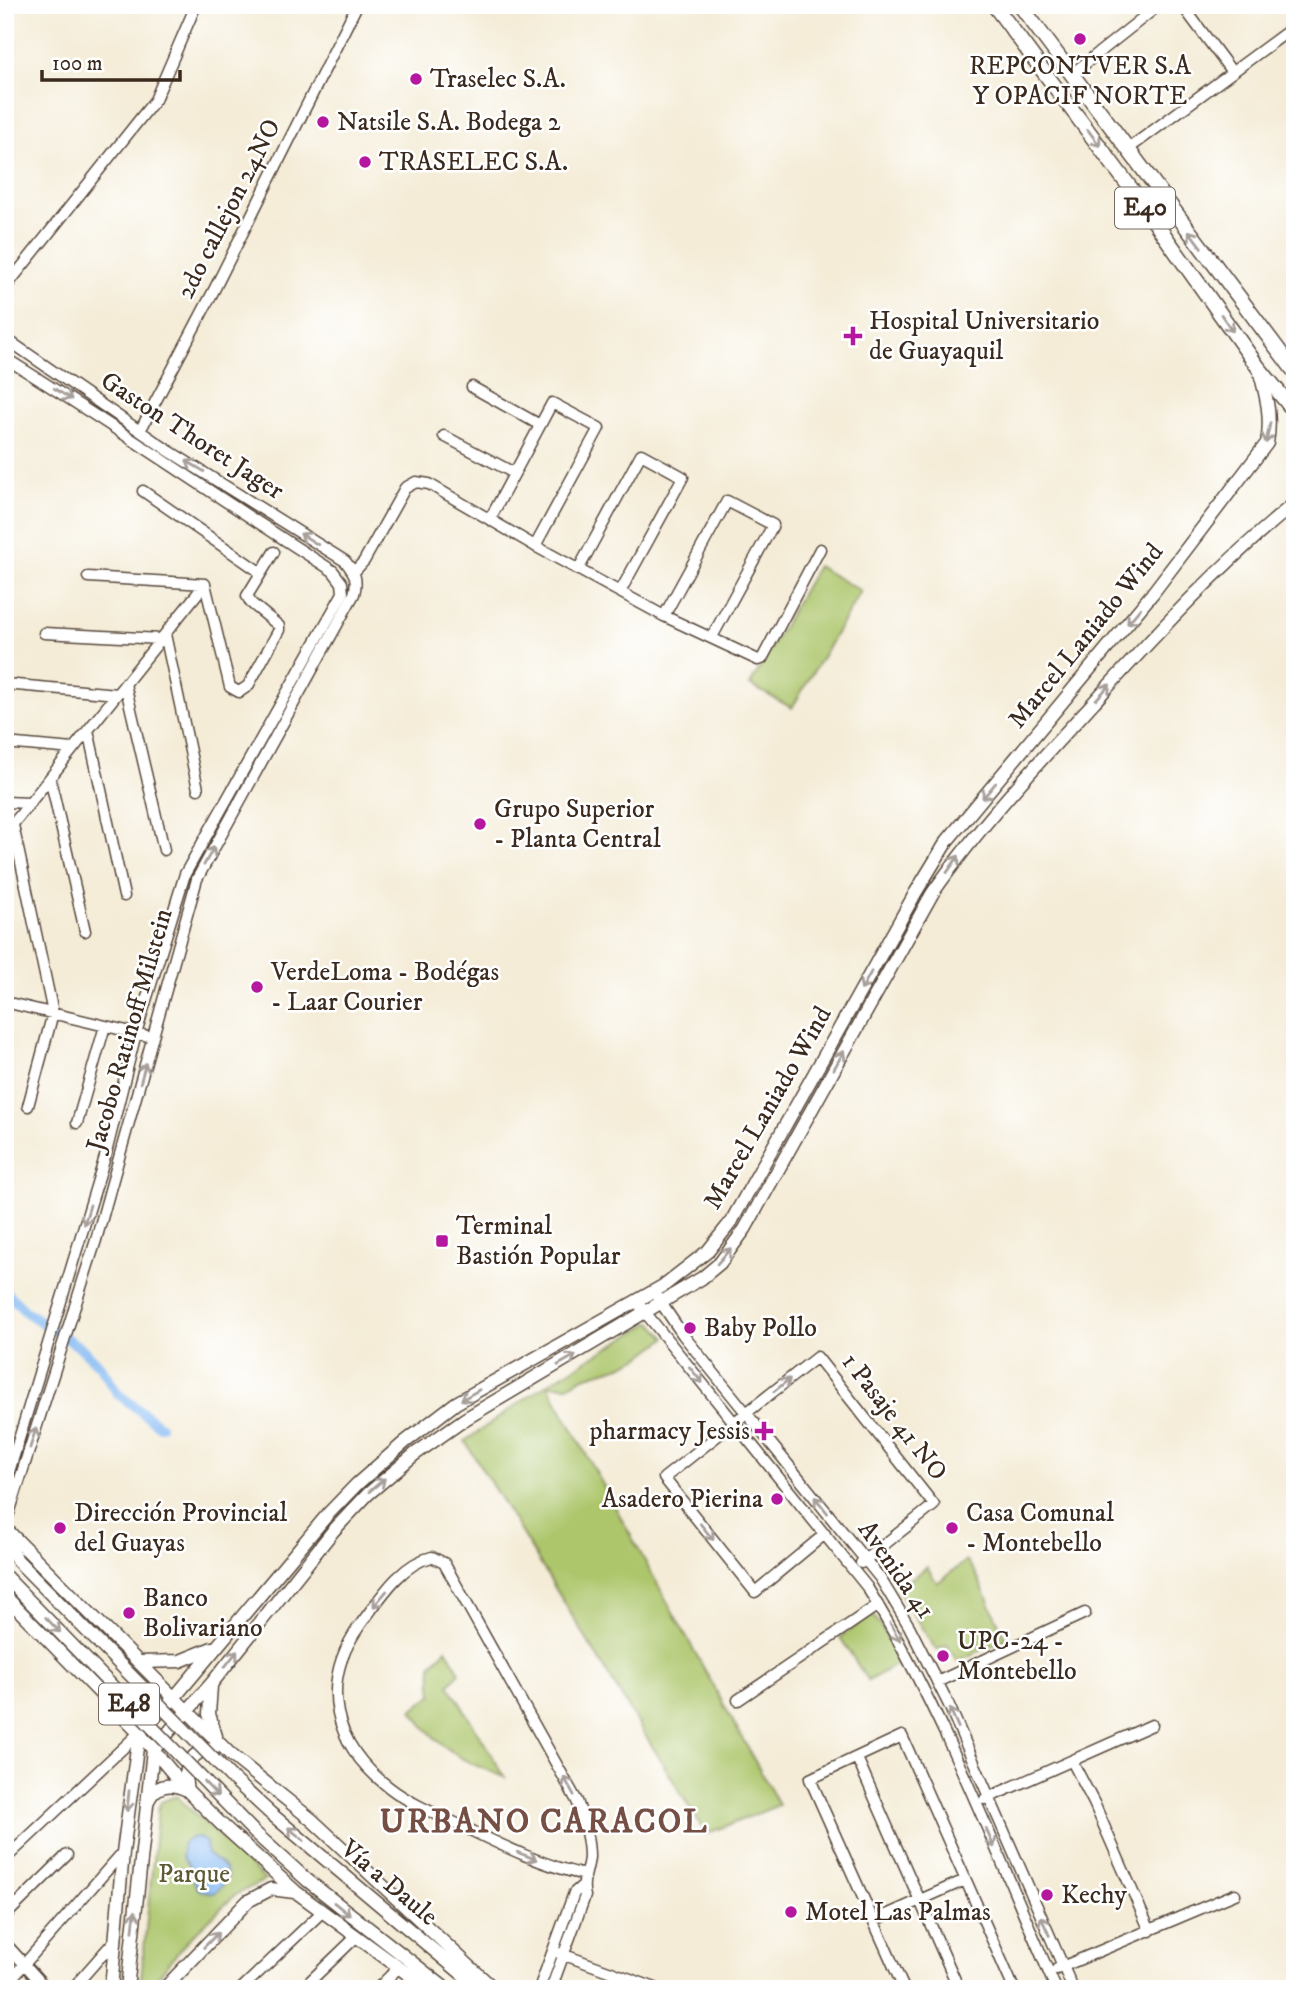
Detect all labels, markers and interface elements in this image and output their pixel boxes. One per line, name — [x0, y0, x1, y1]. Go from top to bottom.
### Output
marker: REPCONTVER S.A Y OPACIF NORTE — [1072, 31, 1088, 47]
scale bar — [42, 38, 180, 82]
place label: REPCONTVER S.A Y OPACIF NORTE — [969, 50, 1191, 113]
text: 100 m — [52, 51, 103, 77]
place label: Traselec S.A. — [430, 63, 566, 96]
marker: Traselec S.A. — [408, 71, 424, 87]
place label: Natsile S.A. Bodega 2 — [337, 106, 561, 139]
street label: 2do callejon 24NO — [169, 113, 289, 305]
marker: Natsile S.A. Bodega 2 — [315, 114, 331, 130]
one-way arrow — [1086, 129, 1101, 147]
place label: TRASELEC S.A. — [379, 146, 568, 179]
marker: TRASELEC S.A. — [357, 154, 373, 170]
road number: E40 — [1115, 188, 1175, 229]
one-way arrow — [1188, 230, 1203, 249]
place label: Hospital Universitario de Guayaquil — [869, 305, 1099, 368]
one-way arrow — [1220, 313, 1234, 332]
marker: Hospital Universitario de Guayaquil — [843, 326, 863, 346]
street label: Gaston Thoret Jager — [94, 364, 290, 508]
one-way arrow — [53, 387, 72, 402]
one-way arrow — [1260, 421, 1274, 444]
one-way arrow — [185, 459, 205, 473]
one-way arrow — [300, 531, 320, 545]
street label: Marcel Laniado Wind — [1001, 537, 1171, 735]
one-way arrow — [1127, 606, 1142, 624]
one-way arrow — [1094, 684, 1111, 701]
one-way arrow — [981, 781, 997, 799]
place label: Grupo Superior - Planta Central — [494, 793, 661, 856]
marker: Grupo Superior - Planta Central — [472, 816, 488, 832]
one-way arrow — [202, 846, 216, 866]
one-way arrow — [946, 855, 960, 874]
street label: Jacobo Ratinoff Milstein — [79, 904, 181, 1157]
place label: VerdeLoma - Bodégas - Laar Courier — [270, 956, 499, 1019]
one-way arrow — [859, 970, 872, 991]
marker: VerdeLoma - Bodégas - Laar Courier — [249, 979, 265, 995]
street label: Marcel Laniado Wind — [696, 1001, 840, 1215]
one-way arrow — [832, 1051, 846, 1071]
one-way arrow — [137, 1062, 150, 1084]
one-way arrow — [80, 1204, 93, 1226]
place label: Terminal Bastión Popular — [456, 1210, 621, 1273]
marker: Terminal Bastión Popular — [434, 1233, 450, 1249]
one-way arrow — [716, 1248, 732, 1266]
place label: Baby Pollo — [704, 1312, 817, 1345]
marker: Baby Pollo — [682, 1320, 698, 1336]
street label: 1 Pasaje 41 NO — [834, 1346, 954, 1488]
one-way arrow — [556, 1352, 576, 1366]
one-way arrow — [688, 1366, 704, 1384]
one-way arrow — [772, 1377, 790, 1392]
one-way arrow — [461, 1388, 481, 1402]
place label: pharmacy Jessis — [589, 1415, 750, 1448]
marker: pharmacy Jessis — [756, 1423, 772, 1439]
one-way arrow — [27, 1427, 40, 1449]
one-way arrow — [368, 1477, 386, 1493]
place label: Asadero Pierina — [602, 1483, 763, 1516]
marker: Asadero Pierina — [769, 1491, 785, 1507]
place label: Dirección Provincial del Guayas — [74, 1497, 287, 1560]
one-way arrow — [813, 1497, 829, 1515]
place label: Casa Comunal - Montebello — [966, 1497, 1114, 1560]
street label: Avenida 41 — [850, 1514, 942, 1626]
marker: Dirección Provincial del Guayas — [52, 1520, 68, 1536]
marker: Casa Comunal - Montebello — [944, 1520, 960, 1536]
one-way arrow — [699, 1522, 715, 1540]
place label: Banco Bolivariano — [143, 1582, 263, 1645]
one-way arrow — [373, 1589, 388, 1607]
marker: Banco Bolivariano — [121, 1605, 137, 1621]
one-way arrow — [44, 1616, 61, 1633]
one-way arrow — [889, 1621, 902, 1642]
place label: UPC-24 - Montebello — [957, 1625, 1077, 1688]
marker: UPC-24 - Montebello — [935, 1648, 951, 1664]
one-way arrow — [223, 1650, 239, 1668]
road number: E48 — [99, 1684, 159, 1724]
one-way arrow — [947, 1708, 960, 1729]
one-way arrow — [562, 1777, 576, 1797]
one-way arrow — [202, 1780, 219, 1797]
one-way arrow — [122, 1789, 135, 1812]
district label: URBANO CARACOL — [380, 1802, 708, 1843]
one-way arrow — [288, 1827, 306, 1842]
one-way arrow — [985, 1827, 998, 1849]
street label: Vía a Daule — [333, 1832, 444, 1933]
one-way arrow — [515, 1851, 537, 1864]
park label: Parque — [158, 1858, 230, 1891]
place label: Kechy — [1061, 1879, 1127, 1912]
marker: Kechy — [1039, 1887, 1055, 1903]
place label: Motel Las Palmas — [805, 1896, 991, 1929]
one-way arrow — [333, 1901, 351, 1916]
marker: Motel Las Palmas — [783, 1904, 799, 1920]
one-way arrow — [128, 1910, 141, 1933]
one-way arrow — [1038, 1916, 1051, 1937]
one-way arrow — [203, 1931, 220, 1948]

